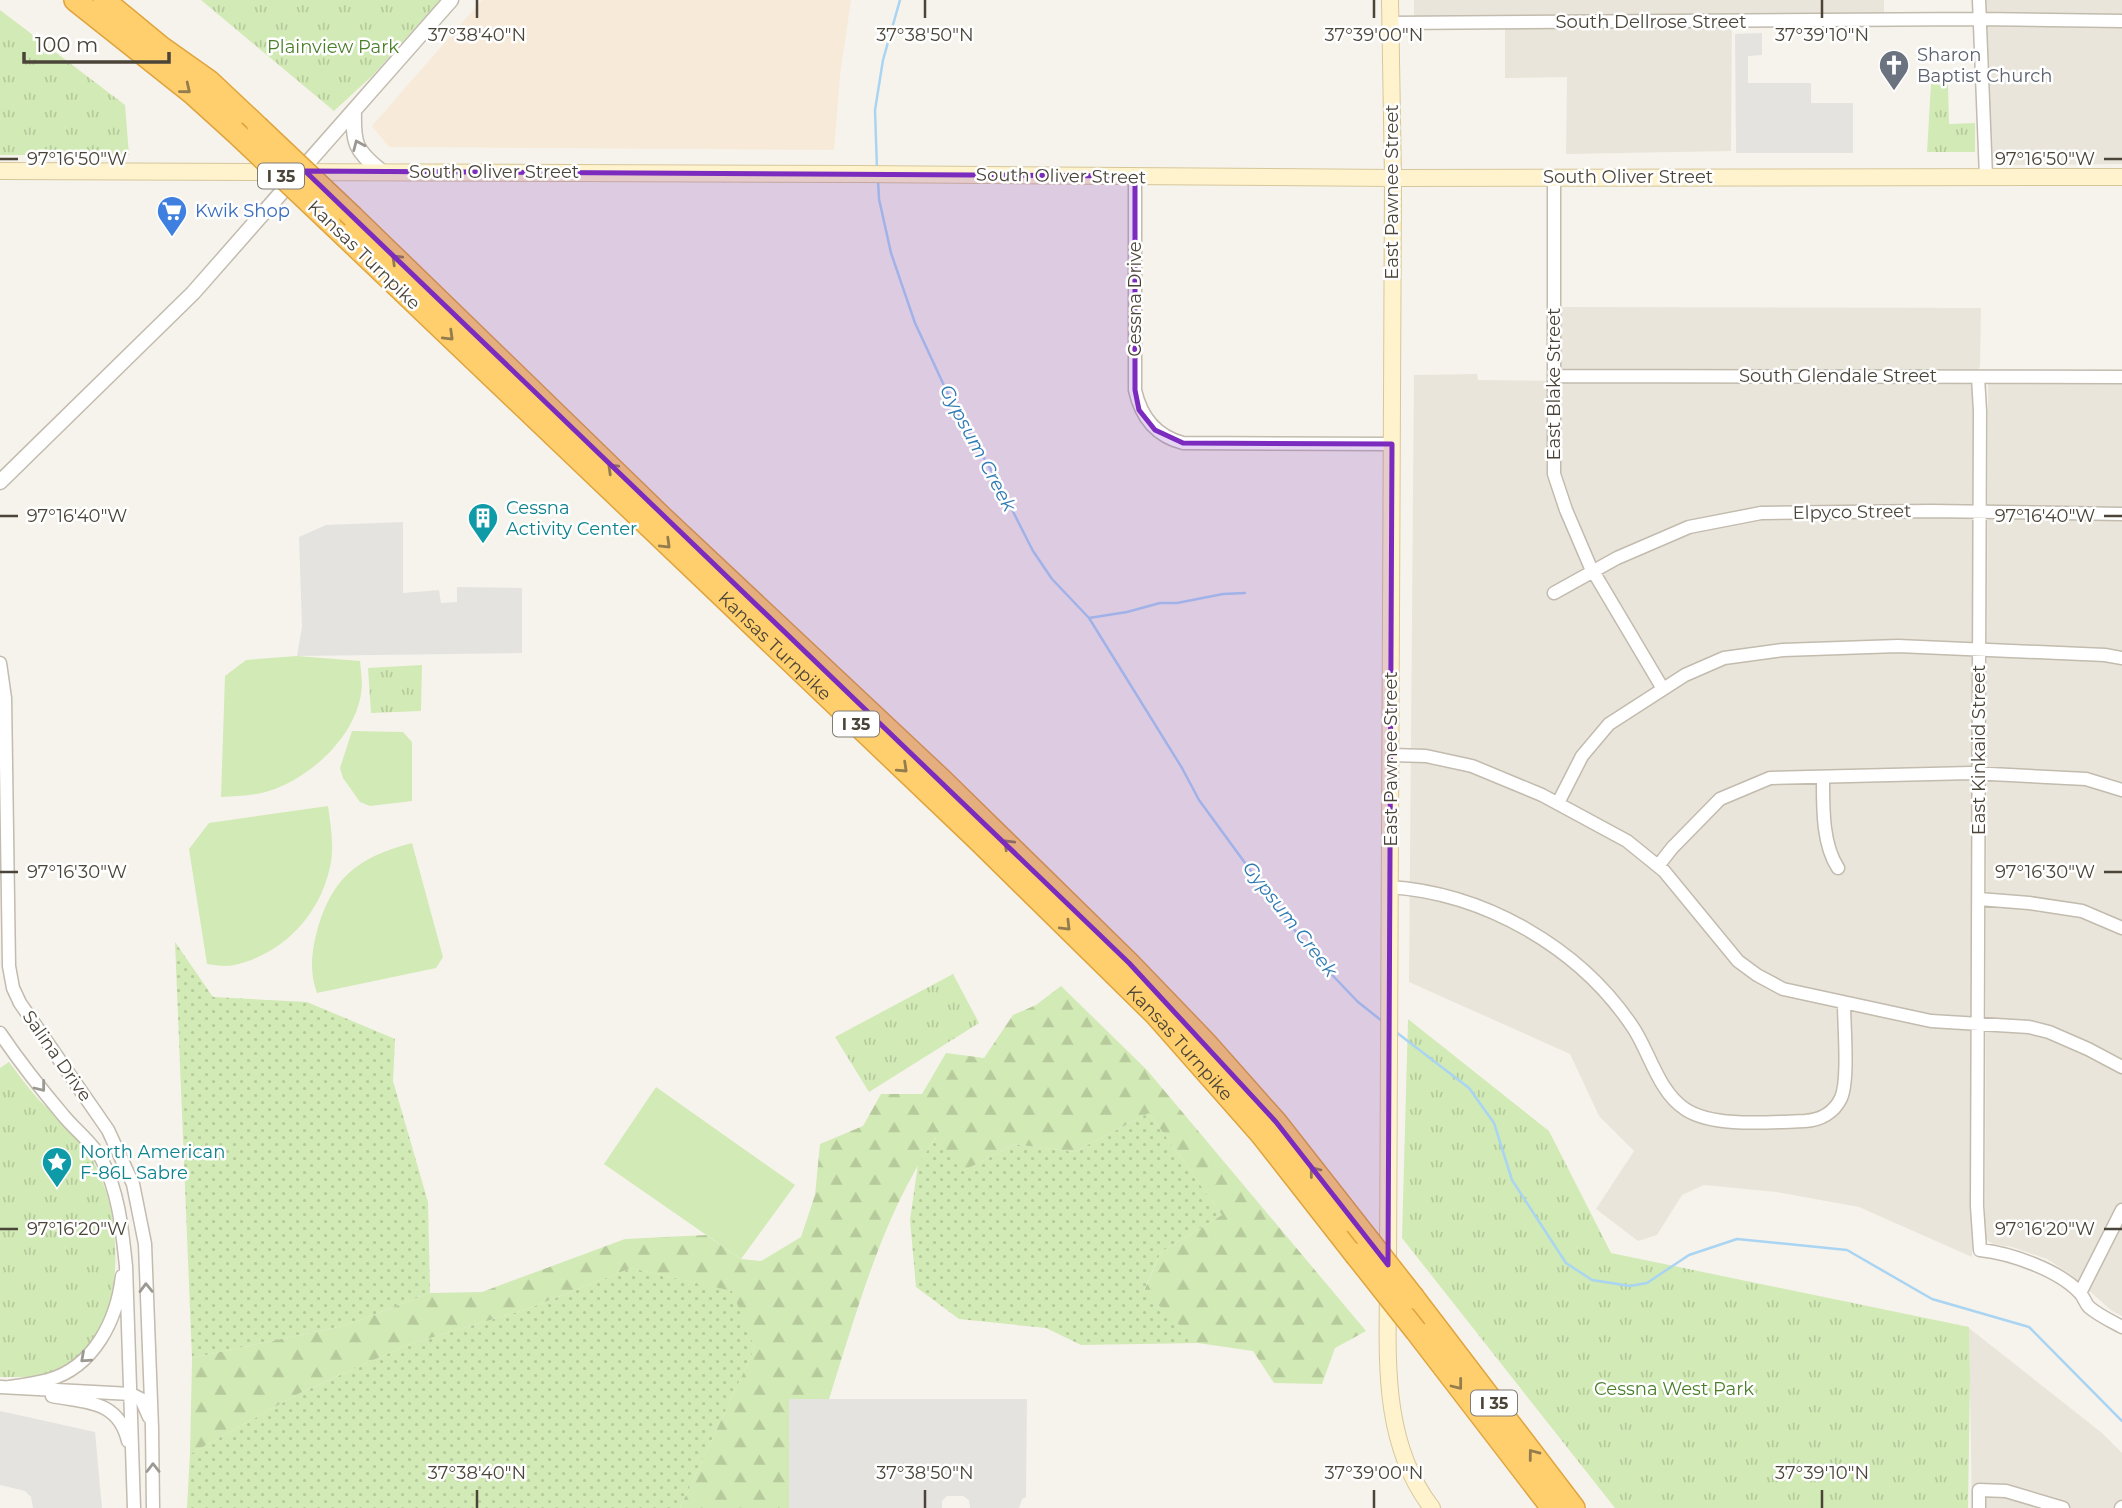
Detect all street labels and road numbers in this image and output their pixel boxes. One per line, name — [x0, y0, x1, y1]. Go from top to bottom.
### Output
street label: South Dellrose Street — [1555, 11, 1747, 33]
street label: East Pawnee Street — [1381, 104, 1403, 280]
street label: South Oliver Street — [409, 161, 579, 183]
road number: I 35 — [258, 164, 304, 188]
street label: South Oliver Street — [976, 164, 1146, 188]
street label: South Oliver Street — [1543, 166, 1713, 188]
street label: Kansas Turnpike — [303, 196, 425, 314]
street label: Cessna Drive — [1124, 241, 1146, 357]
street label: East Blake Street — [1543, 308, 1565, 460]
street label: South Glendale Street — [1739, 365, 1937, 387]
street label: Elpyco Street — [1792, 500, 1912, 524]
street label: Kansas Turnpike — [714, 587, 836, 705]
street label: East Kinkaid Street — [1968, 665, 1990, 835]
street label: East Pawnee Street — [1380, 671, 1402, 847]
road number: I 35 — [833, 712, 879, 736]
street label: Kansas Turnpike — [1122, 981, 1237, 1105]
street label: Salina Drive — [18, 1006, 96, 1106]
road number: I 35 — [1471, 1390, 1517, 1415]

